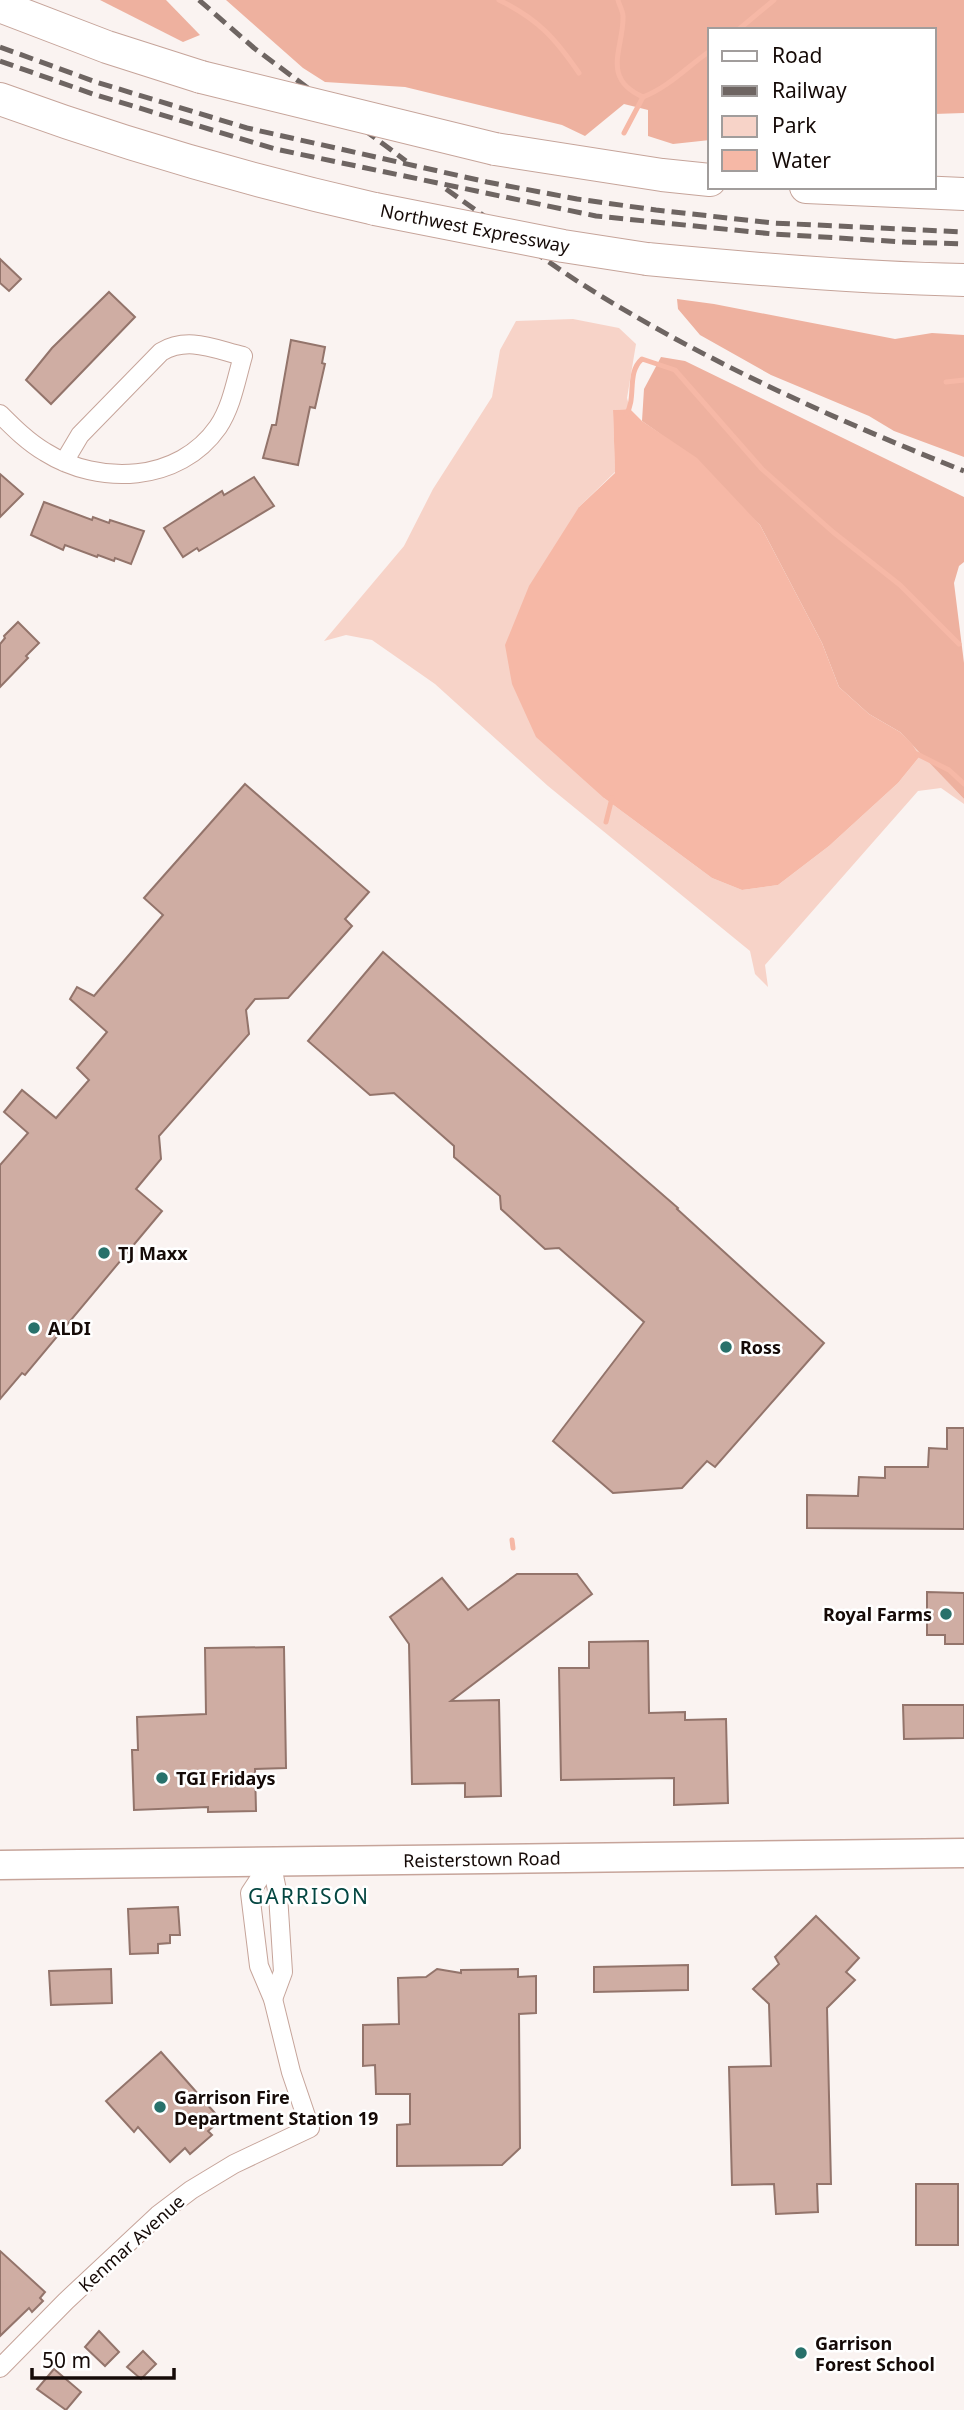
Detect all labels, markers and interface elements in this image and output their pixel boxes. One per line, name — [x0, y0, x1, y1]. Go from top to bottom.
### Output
legend — [708, 28, 936, 189]
text: Road — [772, 41, 822, 69]
text: Railway — [772, 76, 847, 104]
text: Park — [772, 111, 817, 139]
text: Water — [772, 146, 831, 174]
street label: Northwest Expressway — [378, 198, 572, 258]
place label: TJ Maxx — [118, 1241, 188, 1265]
marker: TJ Maxx — [96, 1245, 112, 1261]
place label: ALDI — [48, 1316, 91, 1340]
marker: ALDI — [26, 1320, 42, 1336]
place label: Ross — [740, 1335, 781, 1359]
marker: Ross — [718, 1339, 734, 1355]
place label: Royal Farms — [823, 1602, 932, 1626]
marker: Royal Farms — [938, 1606, 954, 1622]
place label: TGI Fridays — [176, 1766, 276, 1790]
marker: TGI Fridays — [154, 1770, 170, 1786]
street label: Reisterstown Road — [403, 1846, 561, 1872]
district label: GARRISON — [248, 1882, 370, 1910]
place label: Garrison Fire Department Station 19 — [174, 2085, 378, 2130]
marker: Garrison Fire Department Station 19 — [152, 2099, 168, 2115]
street label: Kenmar Avenue — [73, 2189, 189, 2297]
place label: Garrison Forest School — [815, 2331, 935, 2376]
scale bar — [32, 2336, 173, 2380]
marker: Garrison Forest School — [793, 2345, 809, 2361]
text: 50 m — [42, 2346, 91, 2374]

